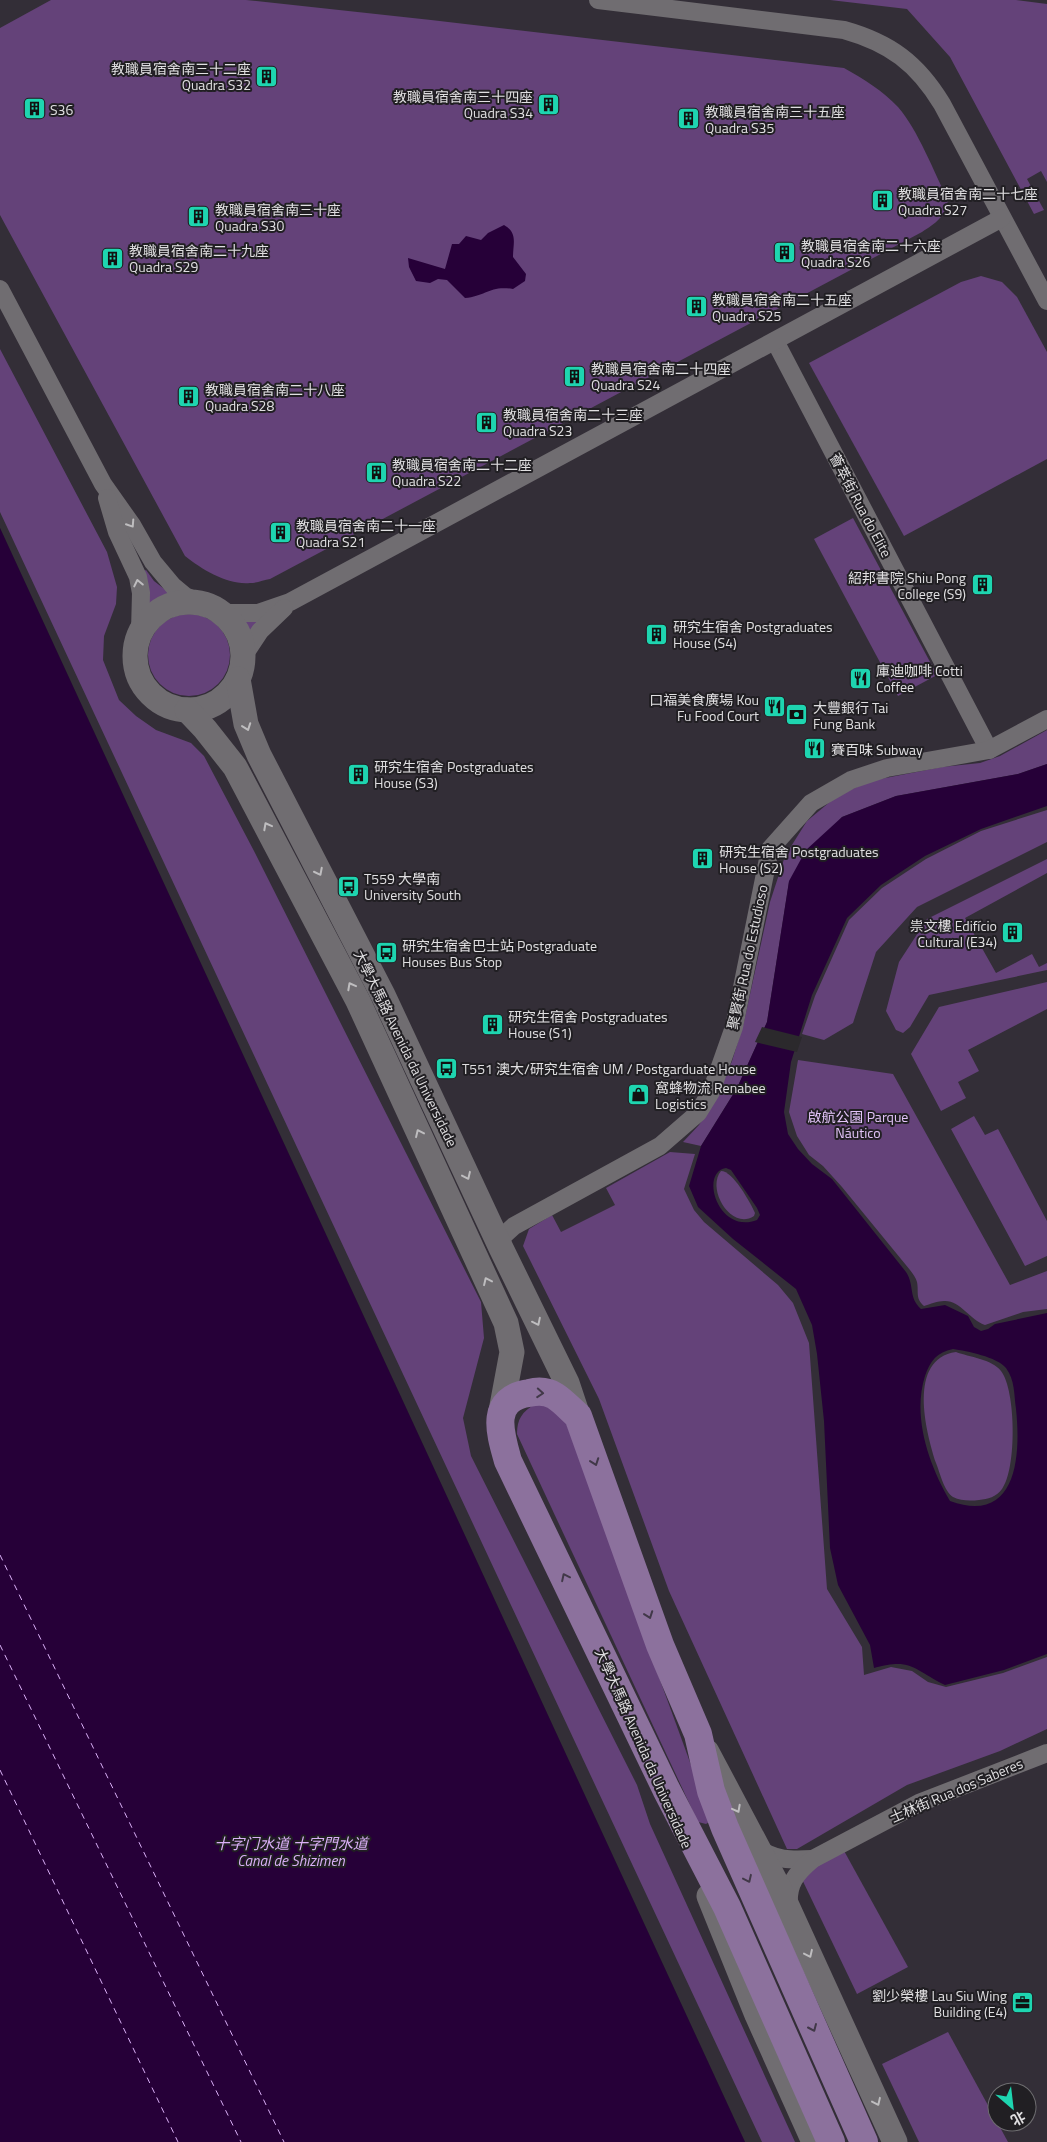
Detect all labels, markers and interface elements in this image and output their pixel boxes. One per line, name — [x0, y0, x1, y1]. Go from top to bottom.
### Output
place label: 教職員宿舍南三十二座 Quadra S32 — [111, 58, 251, 95]
building icon: 教職員宿舍南三十二座 Quadra S32 — [255, 64, 279, 88]
place label: 教職員宿舍南三十四座 Quadra S34 — [393, 86, 533, 123]
building icon: 教職員宿舍南三十四座 Quadra S34 — [537, 92, 561, 116]
building icon: S36 — [22, 97, 46, 121]
place label: S36 — [50, 99, 73, 120]
place label: 教職員宿舍南三十五座 Quadra S35 — [705, 101, 845, 138]
building icon: 教職員宿舍南三十五座 Quadra S35 — [677, 107, 701, 131]
place label: 教職員宿舍南二十七座 Quadra S27 — [898, 183, 1038, 220]
building icon: 教職員宿舍南二十七座 Quadra S27 — [870, 189, 894, 213]
place label: 教職員宿舍南三十座 Quadra S30 — [215, 199, 341, 236]
building icon: 教職員宿舍南三十座 Quadra S30 — [187, 205, 211, 229]
place label: 教職員宿舍南二十六座 Quadra S26 — [801, 235, 941, 272]
place label: 教職員宿舍南二十九座 Quadra S29 — [129, 240, 269, 277]
building icon: 教職員宿舍南二十六座 Quadra S26 — [773, 241, 797, 265]
building icon: 教職員宿舍南二十九座 Quadra S29 — [101, 246, 125, 270]
place label: 教職員宿舍南二十五座 Quadra S25 — [712, 289, 852, 326]
building icon: 教職員宿舍南二十五座 Quadra S25 — [684, 295, 708, 319]
place label: 教職員宿舍南二十四座 Quadra S24 — [591, 358, 731, 395]
building icon: 教職員宿舍南二十四座 Quadra S24 — [563, 364, 587, 388]
place label: 教職員宿舍南二十八座 Quadra S28 — [205, 379, 345, 416]
building icon: 教職員宿舍南二十八座 Quadra S28 — [177, 385, 201, 409]
place label: 教職員宿舍南二十三座 Quadra S23 — [503, 404, 643, 441]
building icon: 教職員宿舍南二十三座 Quadra S23 — [475, 410, 499, 434]
street label: 薈萃街 Rua do Elite — [825, 449, 897, 561]
place label: 教職員宿舍南二十二座 Quadra S22 — [392, 454, 532, 491]
building icon: 教職員宿舍南二十二座 Quadra S22 — [364, 460, 388, 484]
place label: 教職員宿舍南二十一座 Quadra S21 — [296, 515, 436, 552]
one-way arrow — [125, 519, 134, 528]
building icon: 教職員宿舍南二十一座 Quadra S21 — [268, 521, 292, 545]
place label: 紹邦書院 Shiu Pong College (S9) — [848, 567, 966, 604]
building icon: 紹邦書院 Shiu Pong College (S9) — [970, 573, 994, 597]
one-way arrow — [134, 578, 144, 587]
place label: 研究生宿舍 Postgraduates House (S4) — [673, 616, 833, 653]
building icon: 研究生宿舍 Postgraduates House (S4) — [645, 622, 669, 646]
place label: 庫迪咖啡 Cotti Coffee — [876, 660, 963, 697]
restaurant icon: 庫迪咖啡 Cotti Coffee — [848, 666, 872, 690]
place label: 口福美食廣場 Kou Fu Food Court — [649, 689, 759, 726]
restaurant icon: 口福美食廣場 Kou Fu Food Court — [763, 695, 787, 719]
place label: 大豐銀行 Tai Fung Bank — [813, 697, 888, 734]
bank icon: 大豐銀行 Tai Fung Bank — [785, 703, 809, 727]
one-way arrow — [242, 722, 252, 731]
restaurant icon: 賽百味 Subway — [803, 737, 827, 761]
place label: 賽百味 Subway — [831, 739, 923, 760]
place label: 研究生宿舍 Postgraduates House (S3) — [374, 756, 534, 793]
building icon: 研究生宿舍 Postgraduates House (S3) — [346, 762, 370, 786]
one-way arrow — [263, 823, 273, 832]
place label: 研究生宿舍 Postgraduates House (S2) — [719, 841, 879, 878]
building icon: 研究生宿舍 Postgraduates House (S2) — [691, 847, 715, 871]
one-way arrow — [313, 867, 323, 876]
place label: T559 大學南 University South — [364, 868, 461, 905]
bus stop icon: T559 大學南 University South — [336, 874, 360, 898]
street label: 聚賢街 Rua do Estudioso — [721, 883, 773, 1031]
place label: 祟文樓 Edifício Cultural (E34) — [910, 915, 997, 952]
building icon: 祟文樓 Edifício Cultural (E34) — [1001, 921, 1025, 945]
place label: 研究生宿舍巴士站 Postgraduate Houses Bus Stop — [402, 935, 597, 972]
bus stop icon: 研究生宿舍巴士站 Postgraduate Houses Bus Stop — [374, 941, 398, 965]
street label: 大學大馬路 Avenida da Universidade — [349, 946, 463, 1150]
one-way arrow — [347, 982, 357, 991]
place label: 研究生宿舍 Postgraduates House (S1) — [508, 1006, 668, 1043]
building icon: 研究生宿舍 Postgraduates House (S1) — [480, 1012, 504, 1036]
bus stop icon: T551 澳大/研究生宿舍 UM / Postgarduate House — [434, 1056, 458, 1080]
place label: T551 澳大/研究生宿舍 UM / Postgarduate House — [462, 1058, 756, 1079]
place label: 窩蜂物流 Renabee Logistics — [655, 1077, 766, 1114]
shop icon: 窩蜂物流 Renabee Logistics — [627, 1083, 651, 1107]
park label: 啟航公園 Parque Náutico — [808, 1106, 908, 1143]
one-way arrow — [415, 1129, 425, 1138]
one-way arrow — [461, 1171, 471, 1180]
one-way arrow — [482, 1277, 493, 1286]
one-way arrow — [531, 1317, 541, 1326]
one-way arrow — [537, 1387, 545, 1398]
one-way arrow — [589, 1458, 599, 1466]
one-way arrow — [560, 1573, 571, 1582]
one-way arrow — [643, 1611, 653, 1619]
street label: 大學大馬路 Avenida da Universidade — [590, 1645, 698, 1851]
street label: 士林街 Rua dos Saberes — [886, 1752, 1026, 1828]
one-way arrow — [731, 1803, 741, 1812]
water label: 十字门水道 十字門水道 Canal de Shizimen — [214, 1832, 370, 1872]
one-way arrow — [741, 1874, 752, 1883]
one-way arrow — [803, 1949, 813, 1958]
place label: 劉少榮樓 Lau Siu Wing Building (E4) — [872, 1985, 1007, 2022]
office icon: 劉少榮樓 Lau Siu Wing Building (E4) — [1011, 1991, 1035, 2015]
one-way arrow — [807, 2023, 818, 2032]
north arrow — [987, 2082, 1037, 2132]
one-way arrow — [870, 2097, 881, 2106]
text: 北 — [1007, 2106, 1029, 2131]

